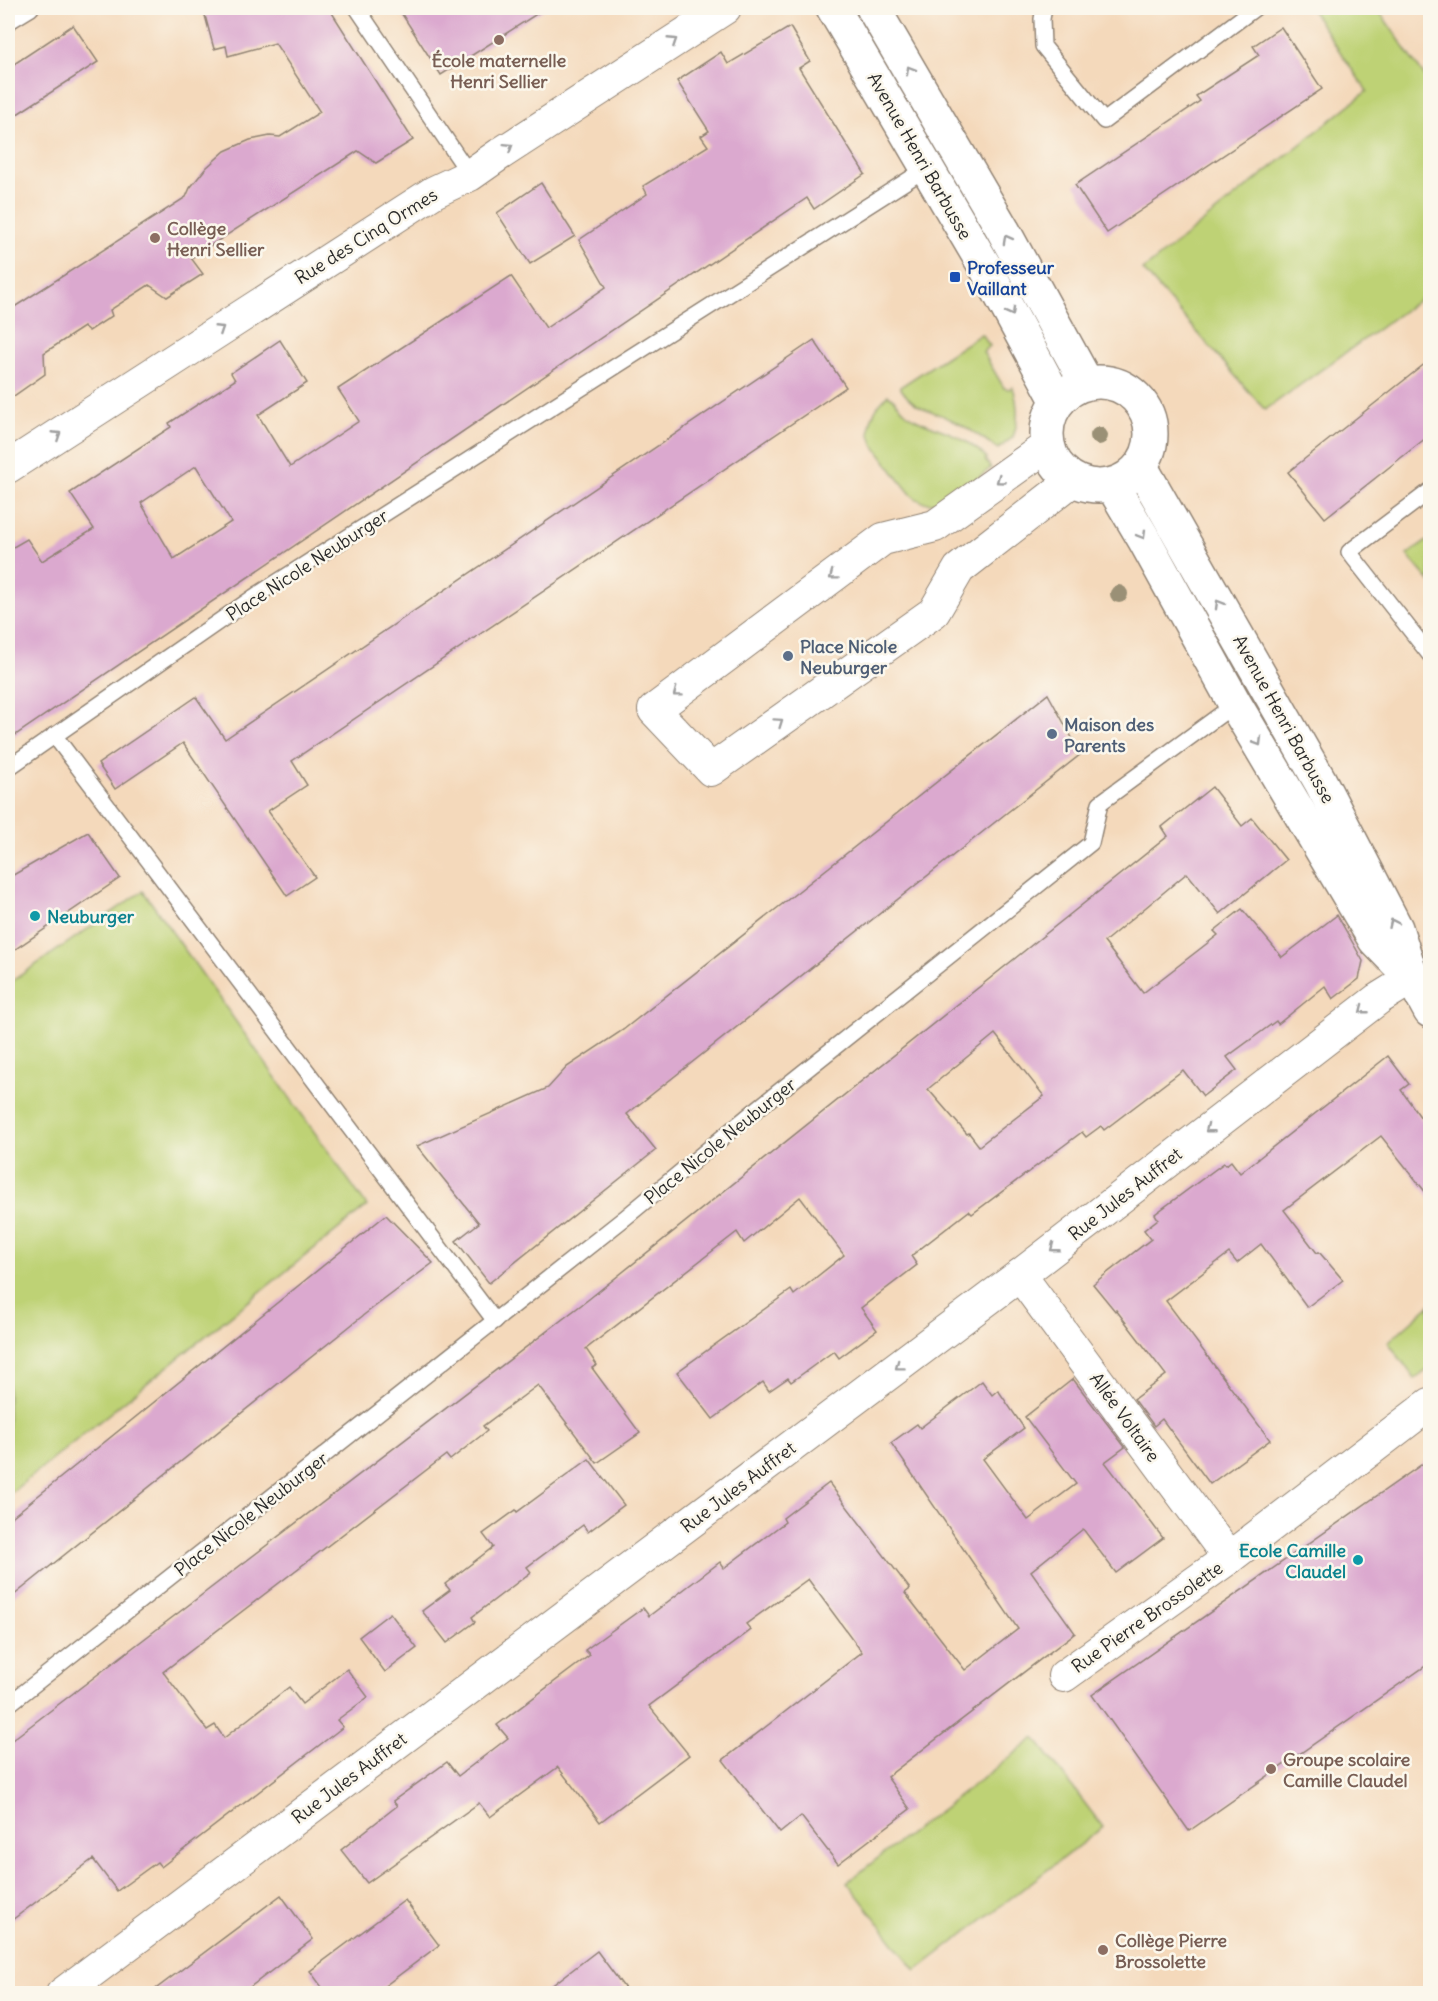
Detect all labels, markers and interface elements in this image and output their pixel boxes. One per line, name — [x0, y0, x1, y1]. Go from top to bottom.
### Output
marker: École maternelle Henri Sellier — [492, 33, 506, 47]
one-way arrow — [667, 37, 677, 49]
place label: École maternelle Henri Sellier — [432, 49, 566, 93]
one-way arrow — [906, 66, 917, 76]
street label: Avenue Henri Barbusse — [863, 68, 977, 244]
one-way arrow — [503, 144, 514, 155]
street label: Rue des Cinq Ormes — [290, 183, 442, 289]
place label: Collège Henri Sellier — [167, 217, 265, 261]
marker: Collège Henri Sellier — [148, 231, 162, 245]
one-way arrow — [1003, 235, 1014, 245]
place label: Professeur Vaillant — [967, 256, 1055, 300]
marker: Professeur Vaillant — [948, 270, 962, 284]
one-way arrow — [1003, 306, 1015, 316]
one-way arrow — [214, 326, 225, 337]
one-way arrow — [50, 432, 61, 443]
one-way arrow — [995, 473, 1006, 484]
street label: Place Nicole Neuburger — [222, 504, 393, 626]
one-way arrow — [1135, 529, 1146, 540]
one-way arrow — [829, 569, 840, 580]
one-way arrow — [1215, 600, 1227, 610]
street label: Avenue Henri Barbusse — [1228, 631, 1340, 807]
place label: Place Nicole Neuburger — [800, 635, 897, 679]
marker: Place Nicole Neuburger — [781, 649, 795, 663]
one-way arrow — [673, 685, 684, 696]
place label: Maison des Parents — [1064, 713, 1154, 757]
one-way arrow — [773, 718, 784, 729]
marker: Maison des Parents — [1045, 727, 1059, 741]
one-way arrow — [1251, 736, 1262, 746]
place label: Neuburger — [47, 905, 135, 928]
marker: Neuburger — [28, 909, 42, 923]
one-way arrow — [1388, 918, 1400, 929]
one-way arrow — [1359, 1003, 1370, 1014]
street label: Place Nicole Neuburger — [639, 1072, 801, 1209]
one-way arrow — [1204, 1122, 1215, 1133]
street label: Rue Jules Auffret — [1064, 1142, 1186, 1246]
one-way arrow — [1050, 1241, 1061, 1252]
one-way arrow — [894, 1359, 905, 1370]
street label: Allée Voltaire — [1085, 1368, 1165, 1466]
street label: Rue Jules Auffret — [676, 1436, 800, 1538]
street label: Place Nicole Neuburger — [170, 1446, 333, 1581]
place label: Ecole Camille Claudel — [1239, 1539, 1346, 1583]
marker: Ecole Camille Claudel — [1351, 1553, 1365, 1567]
street label: Rue Pierre Brossolette — [1067, 1556, 1227, 1678]
street label: Rue Jules Auffret — [287, 1727, 411, 1829]
place label: Groupe scolaire Camille Claudel — [1283, 1748, 1411, 1792]
marker: Groupe scolaire Camille Claudel — [1264, 1762, 1278, 1776]
place label: Collège Pierre Brossolette — [1115, 1929, 1227, 1973]
marker: Collège Pierre Brossolette — [1096, 1943, 1110, 1957]

